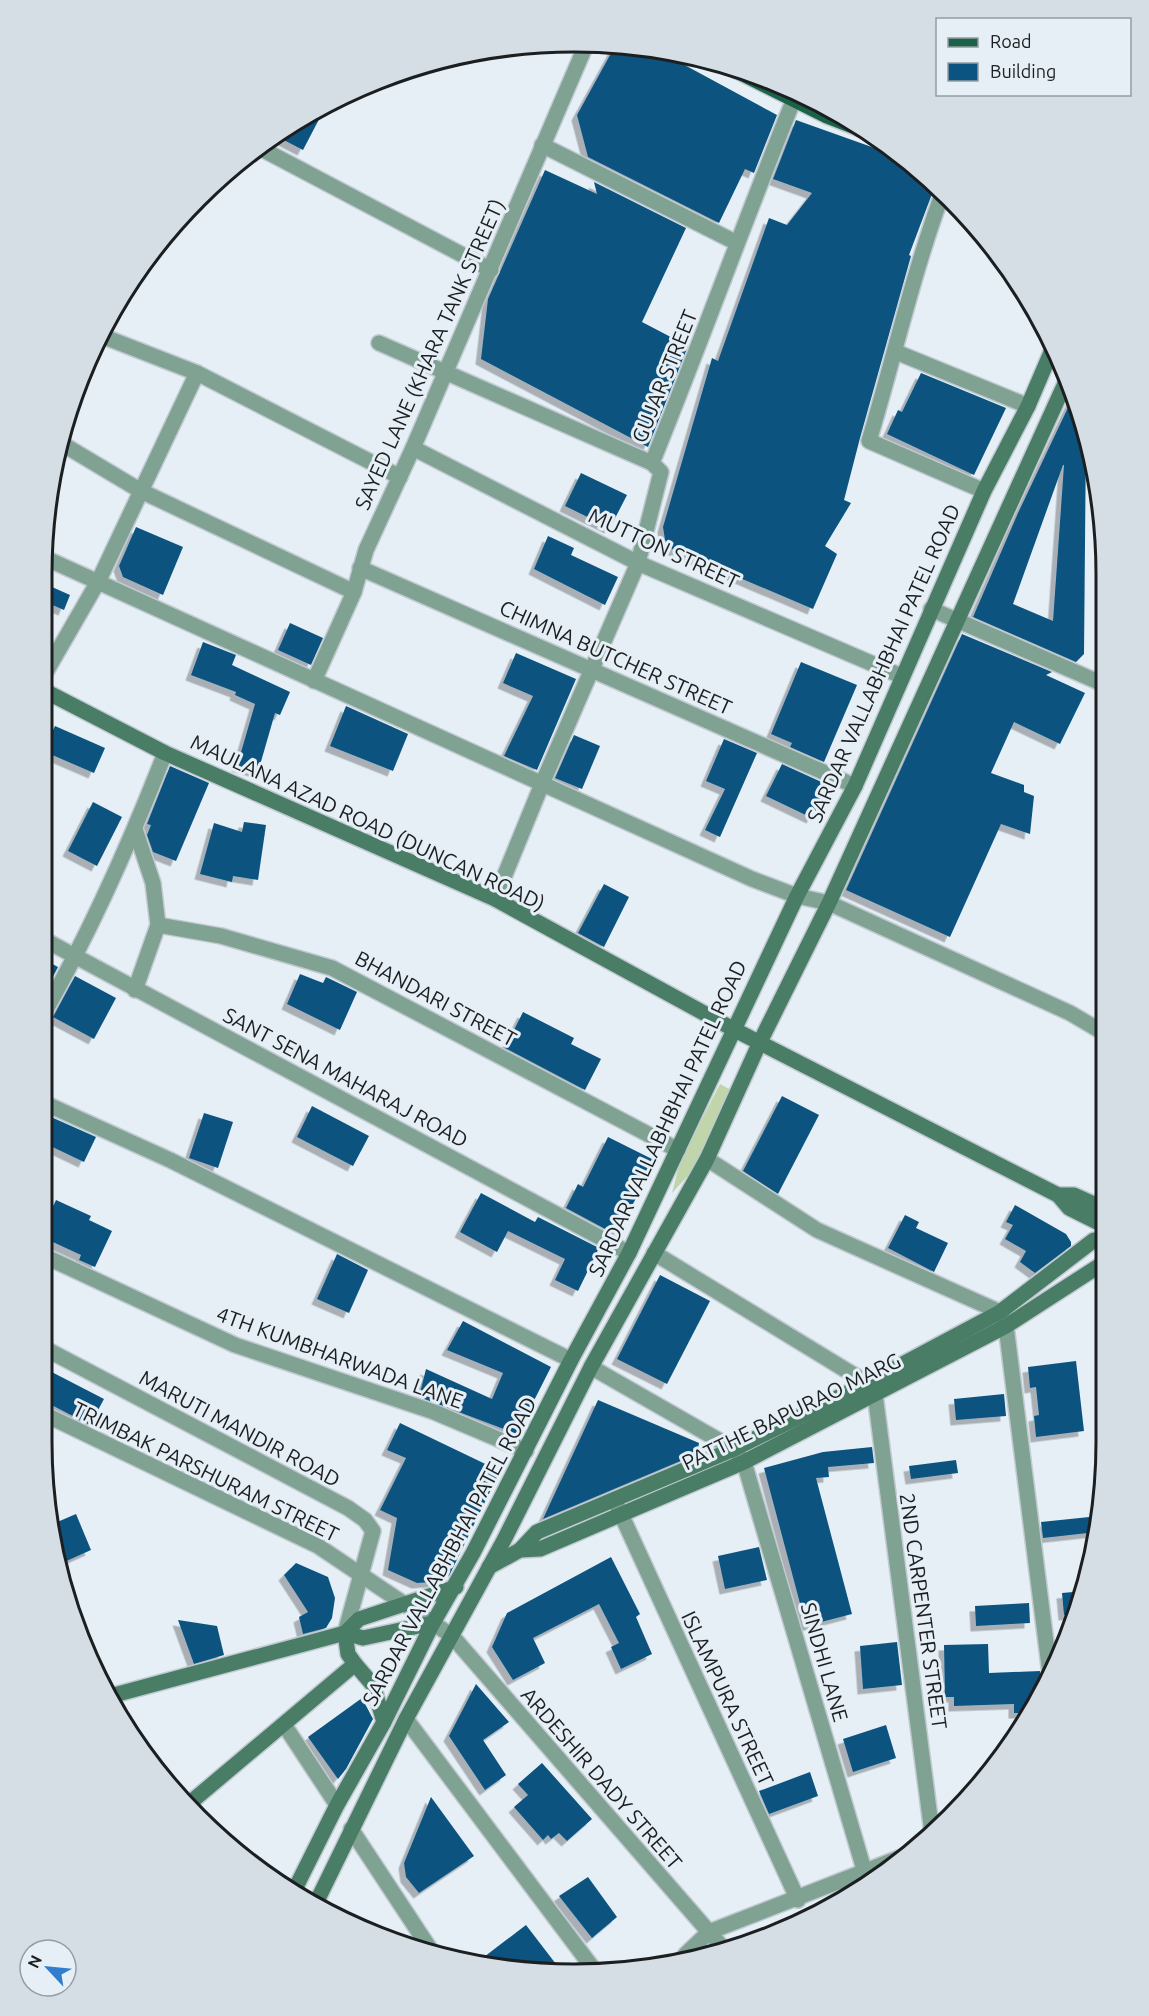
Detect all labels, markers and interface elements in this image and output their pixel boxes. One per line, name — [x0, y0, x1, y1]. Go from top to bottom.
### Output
legend — [936, 18, 1131, 96]
text: Road — [990, 31, 1032, 51]
text: Building — [990, 61, 1056, 81]
street label: SAYED LANE (KHARA TANK STREET) — [349, 195, 509, 513]
street label: GUJAR STREET — [626, 306, 702, 446]
street label: SARDAR VALLABHBHAI PATEL ROAD — [802, 500, 964, 826]
street label: MUTTON STREET — [585, 503, 743, 593]
street label: CHIMNA BUTCHER STREET — [496, 595, 736, 719]
street label: MAULANA AZAD ROAD (DUNCAN ROAD) — [187, 729, 549, 915]
street label: BHANDARI STREET — [351, 945, 521, 1051]
street label: SARDAR VALLABHBHAI PATEL ROAD — [583, 956, 751, 1280]
street label: SANT SENA MAHARAJ ROAD — [220, 1002, 472, 1152]
street label: 4TH KUMBHARWADA LANE — [213, 1301, 467, 1413]
street label: PATTHE BAPURAO MARG — [678, 1348, 904, 1474]
street label: MARUTI MANDIR ROAD — [136, 1365, 344, 1491]
street label: SARDAR VALLABHBHAI PATEL ROAD — [357, 1393, 541, 1709]
street label: TRIMBAK PARSHURAM STREET — [69, 1396, 343, 1546]
street label: 2ND CARPENTER STREET — [896, 1491, 953, 1731]
street label: SINDHI LANE — [797, 1600, 853, 1724]
street label: ISLAMPURA STREET — [677, 1607, 779, 1789]
street label: ARDESHIR DADY STREET — [517, 1682, 688, 1874]
north arrow — [18, 1938, 78, 1998]
text: N — [24, 1952, 45, 1971]

